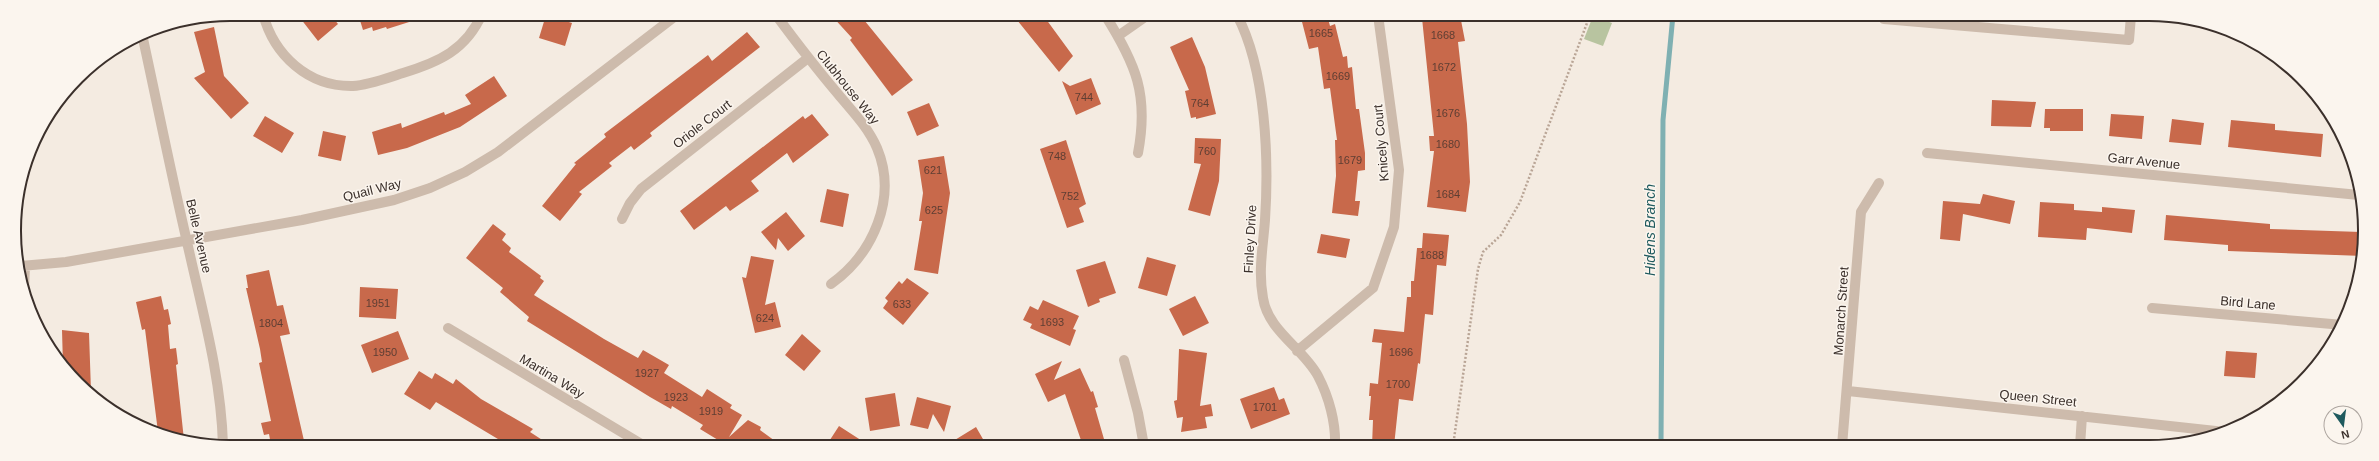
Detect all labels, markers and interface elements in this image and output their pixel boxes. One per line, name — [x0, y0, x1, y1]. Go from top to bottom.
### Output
house number: 1665 — [1309, 27, 1333, 39]
house number: 1668 — [1431, 29, 1455, 41]
street label: Clubhouse Way — [813, 47, 883, 128]
house number: 1672 — [1432, 61, 1456, 73]
house number: 1669 — [1326, 70, 1350, 82]
house number: 744 — [1075, 91, 1093, 103]
street label: Oriole Court — [670, 96, 735, 151]
house number: 764 — [1191, 97, 1209, 109]
street label: Knicely Court — [1370, 103, 1392, 182]
house number: 1676 — [1436, 107, 1460, 119]
house number: 1680 — [1436, 138, 1460, 150]
house number: 760 — [1198, 145, 1216, 157]
house number: 748 — [1048, 150, 1066, 162]
street label: Garr Avenue — [2107, 150, 2181, 172]
house number: 1679 — [1338, 154, 1362, 166]
house number: 621 — [924, 164, 942, 176]
street label: Quail Way — [341, 175, 403, 204]
water label: Hidens Branch — [1642, 184, 1658, 276]
house number: 1684 — [1436, 188, 1460, 200]
house number: 752 — [1061, 190, 1079, 202]
street label: Belle Avenue — [183, 197, 215, 275]
house number: 625 — [925, 204, 943, 216]
street label: Finley Drive — [1241, 204, 1259, 274]
house number: 1688 — [1420, 249, 1444, 261]
street label: Monarch Street — [1830, 266, 1852, 356]
street label: Bird Lane — [2220, 293, 2276, 313]
house number: 1951 — [366, 297, 390, 309]
house number: 633 — [893, 298, 911, 310]
house number: 624 — [756, 312, 774, 324]
house number: 1693 — [1040, 316, 1064, 328]
house number: 1804 — [259, 317, 283, 329]
house number: 1950 — [373, 346, 397, 358]
house number: 1696 — [1389, 346, 1413, 358]
street label: Martina Way — [517, 351, 587, 401]
house number: 1927 — [635, 367, 659, 379]
house number: 1700 — [1386, 378, 1410, 390]
street label: Queen Street — [1999, 386, 2078, 410]
house number: 1923 — [664, 391, 688, 403]
house number: 1701 — [1253, 401, 1277, 413]
house number: 1919 — [699, 405, 723, 417]
north arrow — [2323, 405, 2363, 445]
text: N — [2340, 428, 2351, 441]

